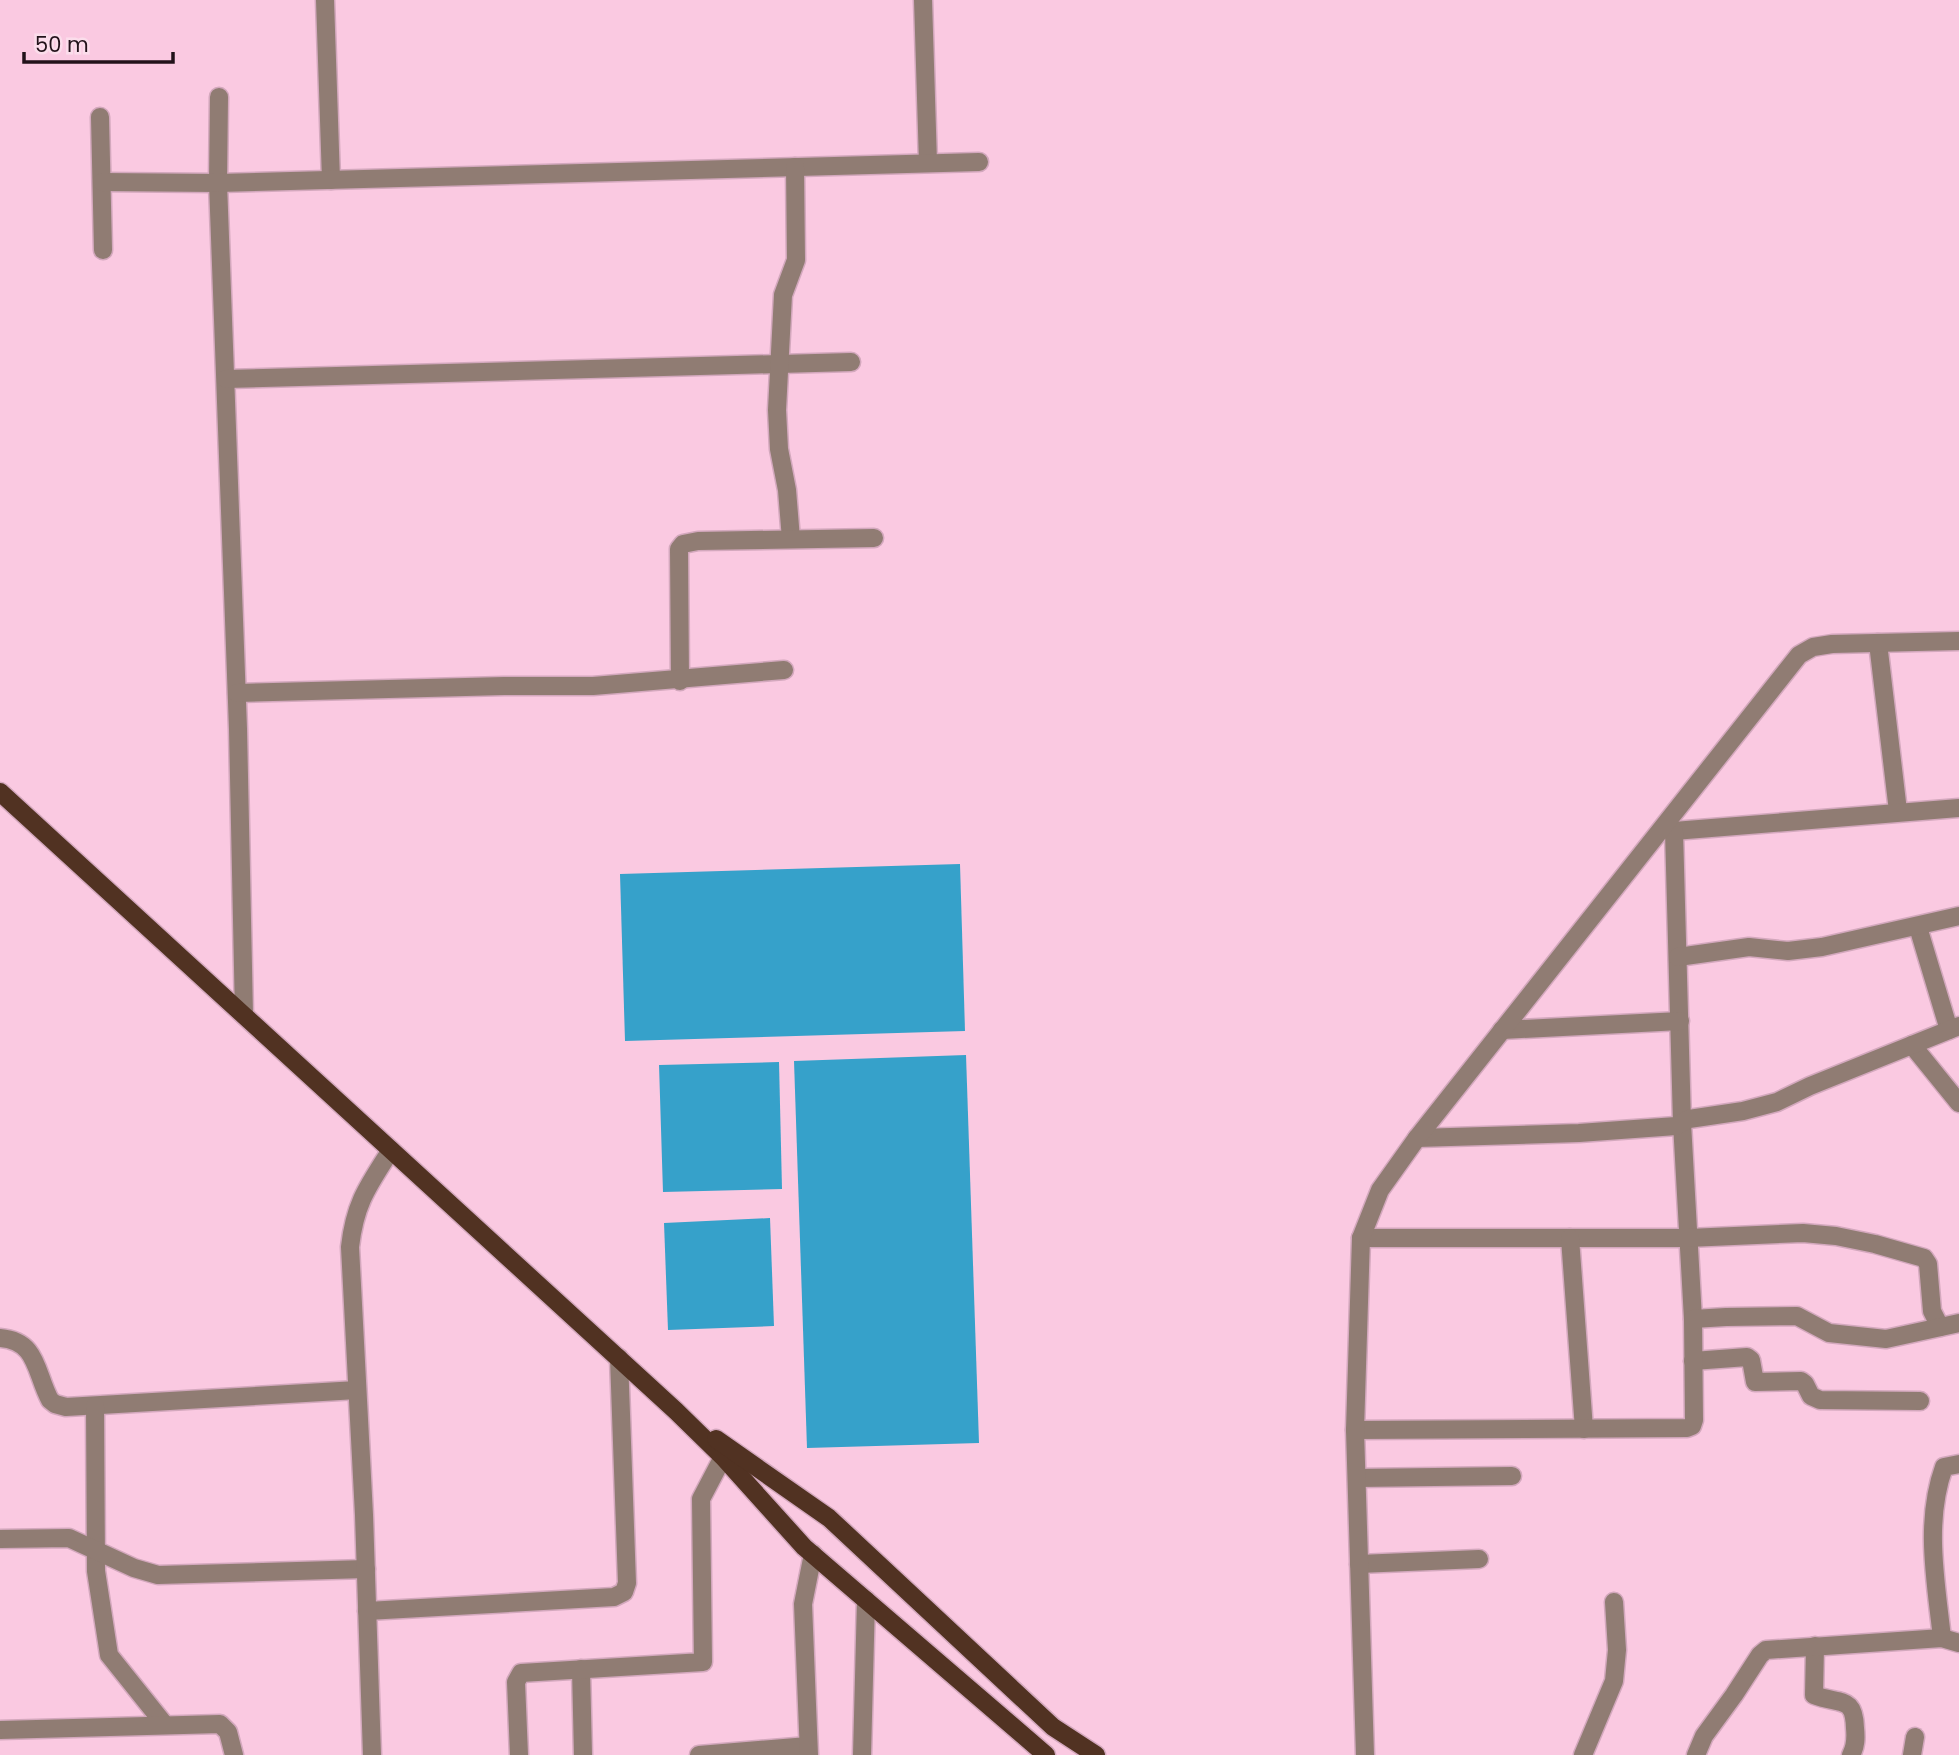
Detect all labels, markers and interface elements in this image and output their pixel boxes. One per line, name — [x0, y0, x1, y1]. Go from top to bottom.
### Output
scale bar — [24, 21, 173, 65]
text: 50 m — [35, 30, 89, 59]

